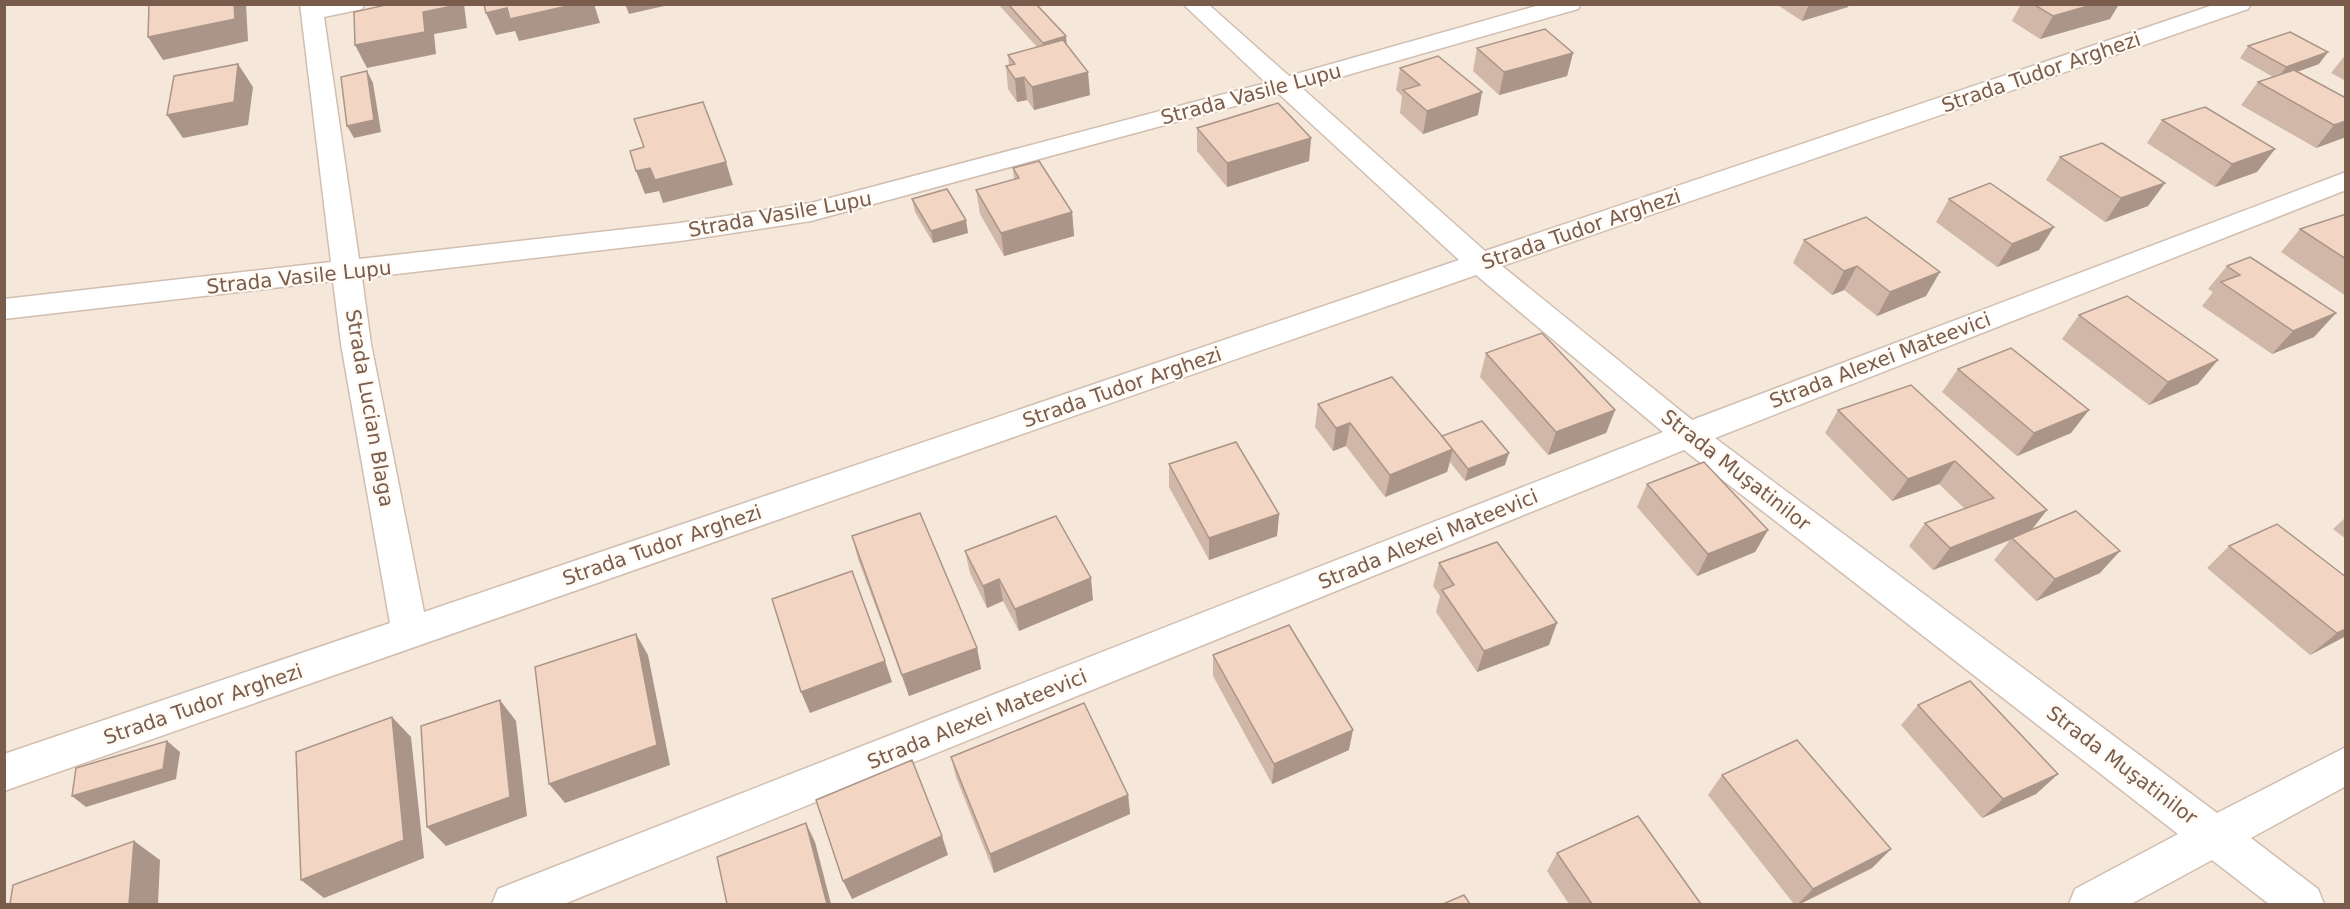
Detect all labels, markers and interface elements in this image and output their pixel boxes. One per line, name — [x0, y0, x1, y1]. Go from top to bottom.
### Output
street label: Strada Tudor Arghezi — [1938, 27, 2144, 117]
street label: Strada Vasile Lupu — [1158, 58, 1344, 130]
street label: Strada Tudor Arghezi — [1478, 184, 1684, 274]
street label: Strada Vasile Lupu — [686, 186, 874, 242]
street label: Strada Vasile Lupu — [205, 255, 393, 299]
street label: Strada Lucian Blaga — [341, 307, 399, 509]
street label: Strada Alexei Mateevici — [1766, 307, 1994, 413]
street label: Strada Tudor Arghezi — [1019, 342, 1225, 432]
street label: Strada Muşatinilor — [1657, 404, 1816, 536]
street label: Strada Alexei Mateevici — [1315, 484, 1541, 594]
street label: Strada Tudor Arghezi — [559, 500, 765, 590]
street label: Strada Tudor Arghezi — [100, 659, 306, 749]
street label: Strada Alexei Mateevici — [864, 664, 1090, 774]
street label: Strada Muşatinilor — [2042, 700, 2203, 830]

